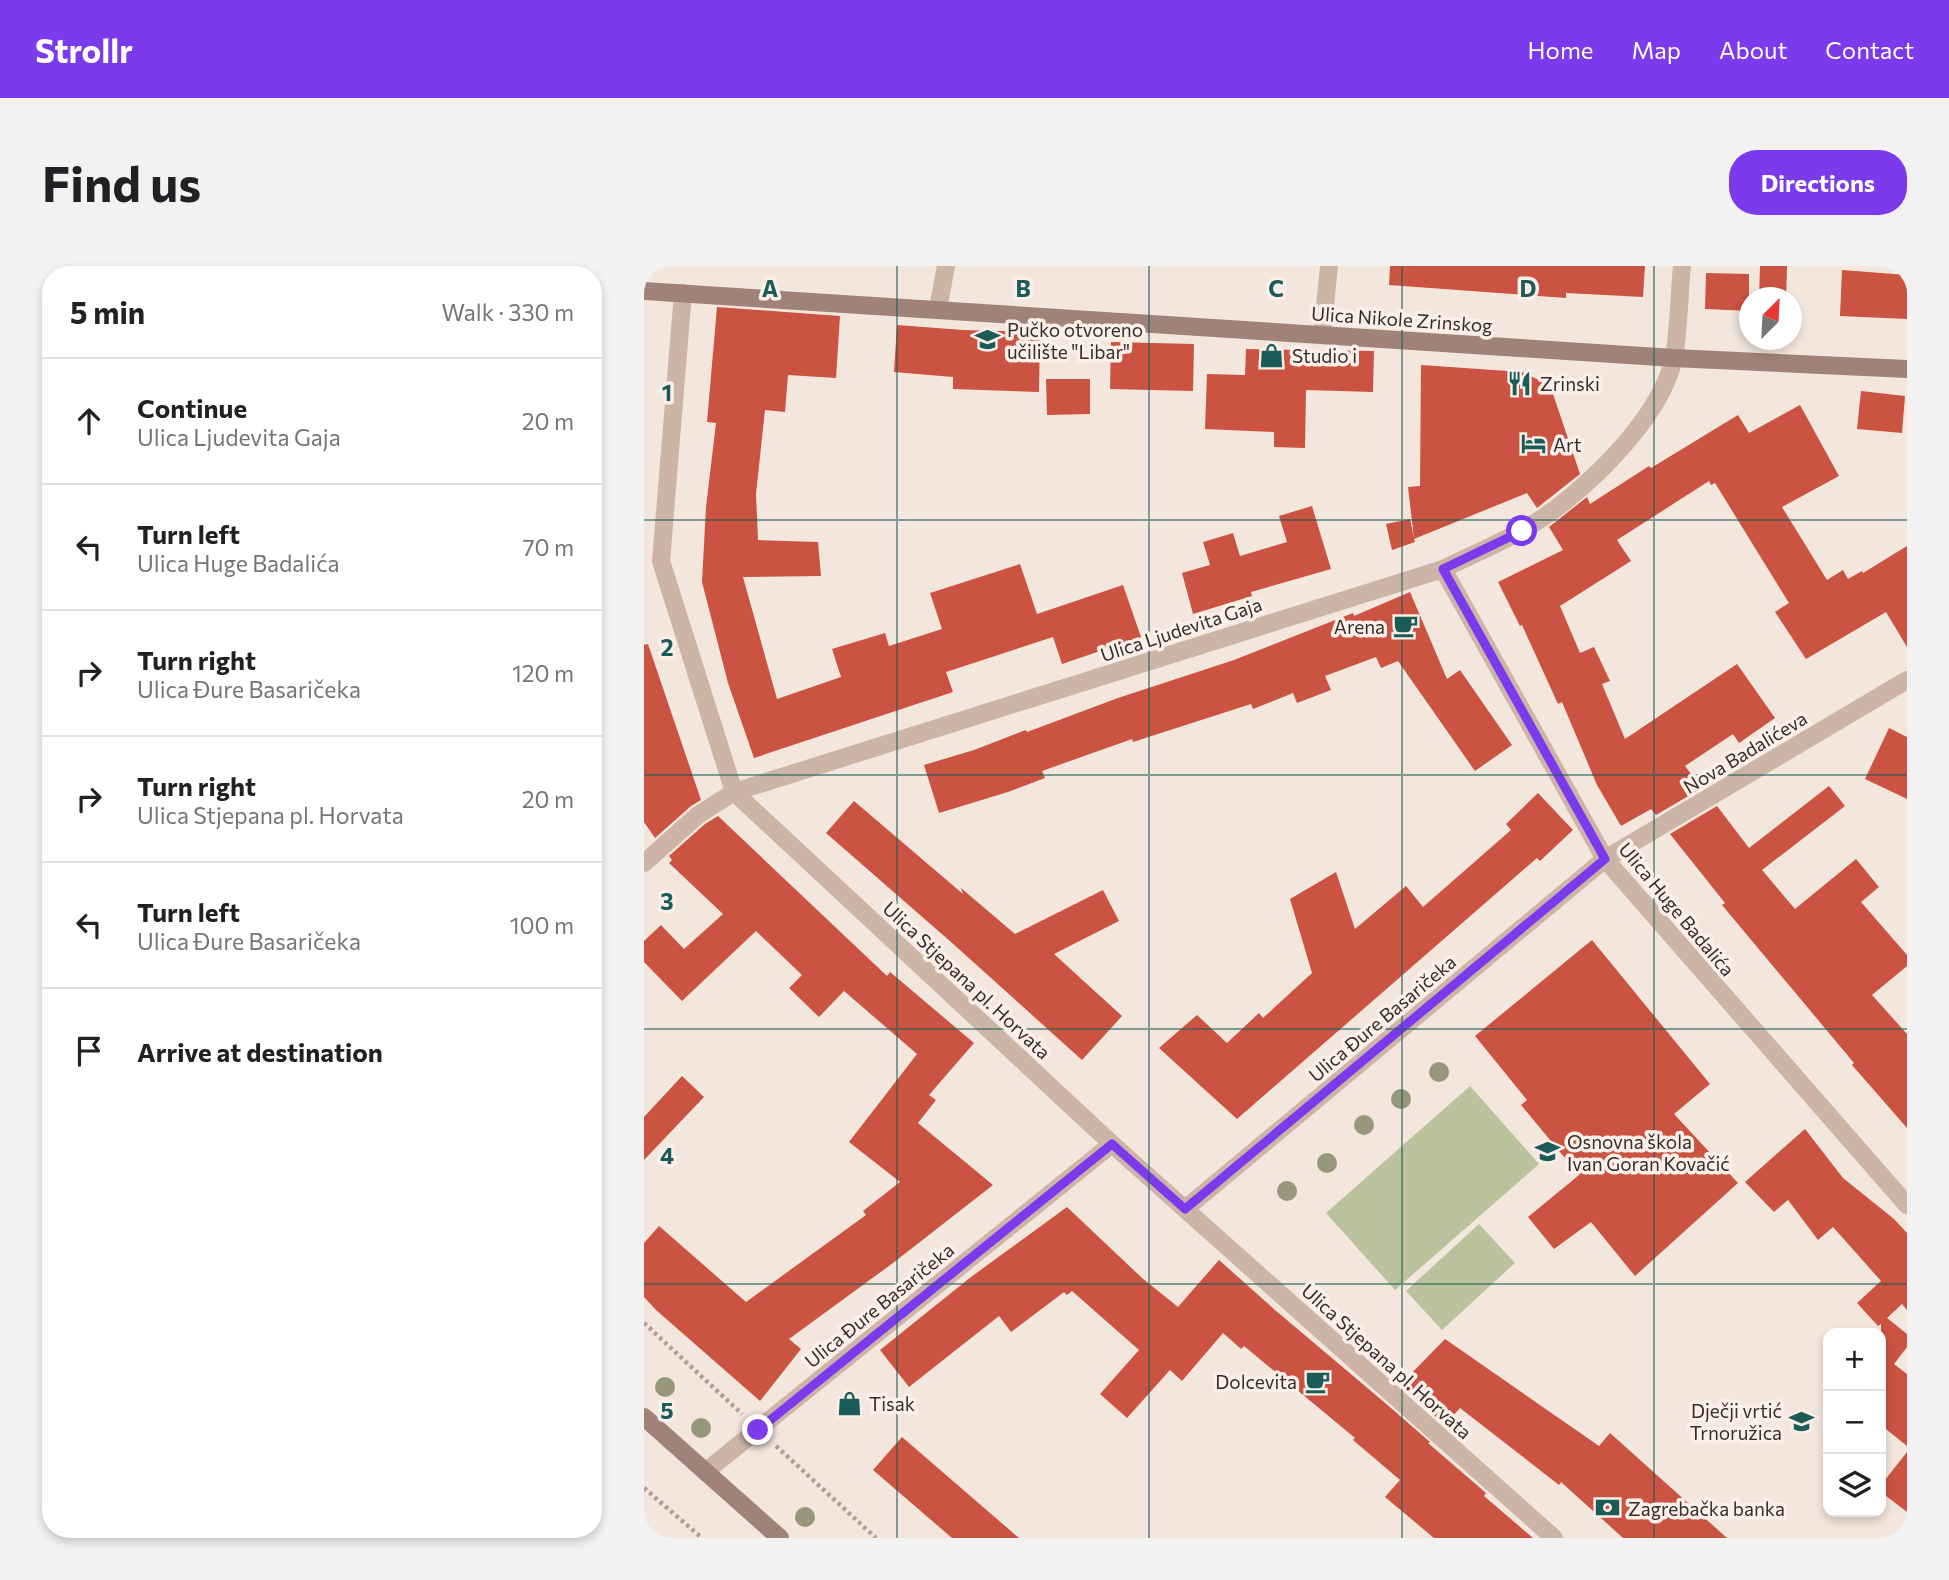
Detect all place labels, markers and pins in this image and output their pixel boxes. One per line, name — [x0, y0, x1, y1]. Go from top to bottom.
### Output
place label: Pučko otvoreno učilište "Libar" — [1007, 318, 1143, 363]
school or university icon: Pučko otvoreno učilište "Libar" — [973, 326, 1001, 354]
shop icon: Studio i — [1258, 341, 1286, 369]
place label: Studio i — [1292, 344, 1357, 367]
restaurant icon: Zrinski — [1506, 369, 1534, 397]
place label: Zrinski — [1540, 372, 1600, 395]
hotel icon: Art — [1519, 430, 1547, 458]
place label: Art — [1553, 433, 1582, 456]
cafe icon: Arena — [1391, 612, 1419, 640]
place label: Arena — [1334, 615, 1385, 638]
place label: Osnovna škola Ivan Goran Kovačić — [1567, 1130, 1730, 1175]
school or university icon: Osnovna škola Ivan Goran Kovačić — [1533, 1138, 1561, 1166]
cafe icon: Dolcevita — [1303, 1367, 1331, 1395]
place label: Dolcevita — [1215, 1370, 1297, 1393]
shop icon: Tisak — [835, 1389, 863, 1417]
place label: Tisak — [869, 1392, 915, 1415]
place label: Dječji vrtić Trnoružica — [1690, 1399, 1782, 1444]
school or university icon: Dječji vrtić Trnoružica — [1788, 1407, 1816, 1435]
bank icon: Zagrebačka banka — [1594, 1494, 1622, 1522]
place label: Zagrebačka banka — [1628, 1497, 1785, 1520]

